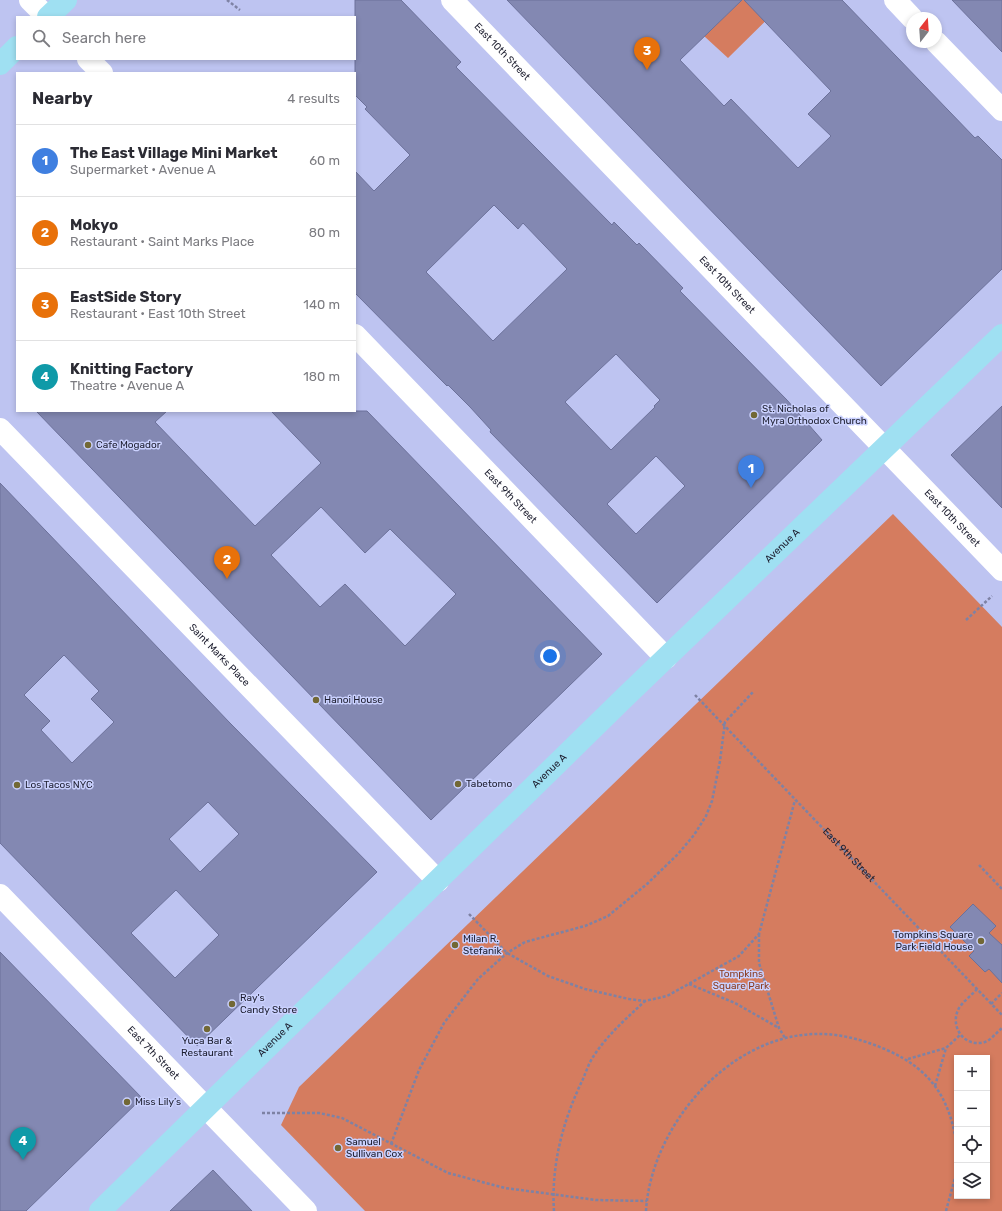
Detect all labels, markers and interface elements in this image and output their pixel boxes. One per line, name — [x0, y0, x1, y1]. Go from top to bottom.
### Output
north arrow — [906, 12, 942, 48]
search box — [16, 16, 356, 60]
street label: East 10th Street — [472, 21, 532, 83]
icon: search — [30, 27, 52, 49]
text: Search here — [62, 29, 146, 47]
pin: 3 — [634, 37, 660, 70]
text: Nearby — [32, 88, 93, 108]
text: 4 results — [287, 91, 340, 106]
text: The East Village Mini Market — [70, 144, 277, 162]
text: 1 — [42, 153, 48, 168]
text: 60 m — [309, 153, 340, 168]
text: Supermarket · Avenue A — [70, 162, 216, 177]
text: Mokyo — [70, 216, 118, 234]
text: 2 — [41, 225, 49, 240]
text: 80 m — [309, 225, 340, 240]
text: Restaurant · Saint Marks Place — [70, 234, 254, 249]
street label: East 10th Street — [697, 254, 757, 316]
text: EastSide Story — [70, 288, 181, 306]
text: 3 — [41, 297, 49, 312]
text: 140 m — [303, 297, 340, 312]
text: Restaurant · East 10th Street — [70, 306, 246, 321]
text: Knitting Factory — [70, 360, 193, 378]
text: 4 — [41, 369, 49, 384]
text: 180 m — [303, 369, 340, 384]
text: Theatre · Avenue A — [70, 378, 184, 393]
place label: St. Nicholas of Myra Orthodox Church — [762, 403, 867, 427]
marker: St. Nicholas of Myra Orthodox Church — [749, 410, 759, 420]
place label: Cafe Mogador — [96, 439, 161, 451]
marker: Cafe Mogador — [83, 440, 93, 450]
pin: 1 — [738, 455, 764, 488]
street label: East 9th Street — [482, 467, 539, 526]
street label: East 10th Street — [922, 487, 982, 549]
street label: Avenue A — [762, 526, 803, 565]
pin: 2 — [214, 546, 240, 579]
street label: Saint Marks Place — [186, 622, 252, 689]
your location — [540, 646, 560, 666]
place label: Hanoi House — [324, 694, 383, 706]
marker: Hanoi House — [311, 695, 321, 705]
street label: Avenue A — [530, 751, 570, 791]
place label: Tabetomo — [466, 778, 512, 790]
place label: Los Tacos NYC — [25, 779, 93, 791]
marker: Tabetomo — [453, 779, 463, 789]
marker: Los Tacos NYC — [12, 780, 22, 790]
street label: East 9th Street — [820, 826, 877, 885]
place label: Tompkins Square Park Field House — [893, 929, 973, 953]
place label: Milan R. Stefanik — [463, 933, 502, 957]
marker: Tompkins Square Park Field House — [976, 936, 986, 946]
marker: Milan R. Stefanik — [450, 940, 460, 950]
park label: Tompkins Square Park — [713, 968, 770, 992]
place label: Ray's Candy Store — [240, 992, 297, 1016]
marker: Ray's Candy Store — [227, 999, 237, 1009]
street label: Avenue A — [255, 1020, 295, 1059]
street label: East 7th Street — [125, 1024, 182, 1082]
marker: Yuca Bar & Restaurant — [202, 1024, 212, 1034]
place label: Yuca Bar & Restaurant — [181, 1035, 233, 1059]
map controls — [954, 1055, 990, 1199]
button: + — [954, 1055, 990, 1091]
button: − — [954, 1091, 990, 1127]
place label: Miss Lily’s — [135, 1096, 181, 1108]
marker: Miss Lily’s — [122, 1097, 132, 1107]
pin: 4 — [10, 1127, 36, 1160]
button: locate — [954, 1127, 990, 1163]
place label: Samuel Sullivan Cox — [346, 1136, 403, 1160]
marker: Samuel Sullivan Cox — [333, 1143, 343, 1153]
button: layers — [954, 1163, 990, 1199]

